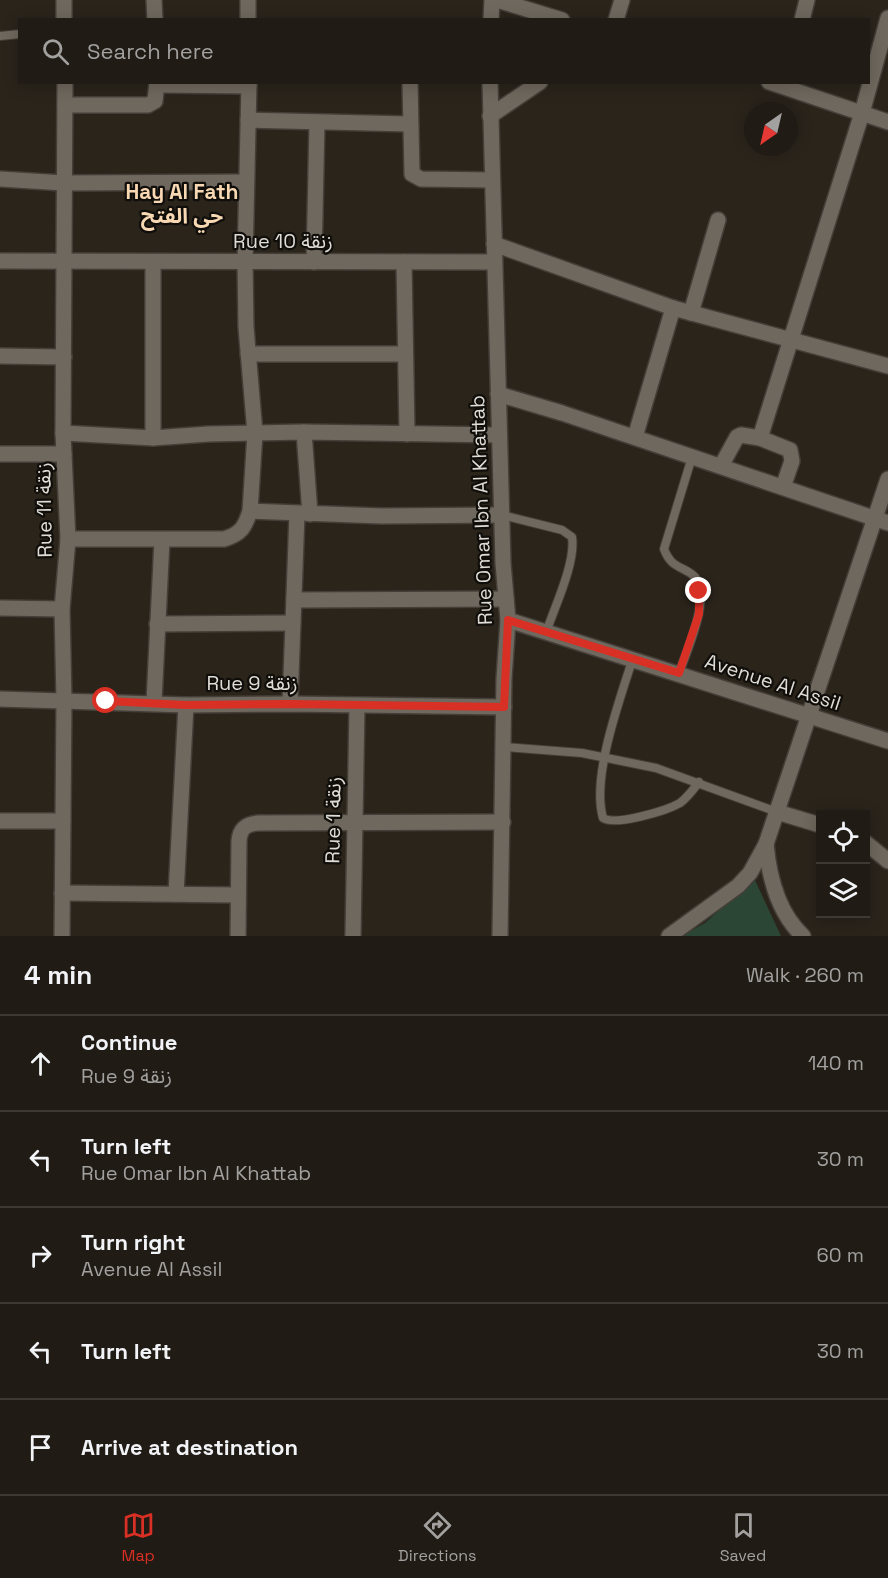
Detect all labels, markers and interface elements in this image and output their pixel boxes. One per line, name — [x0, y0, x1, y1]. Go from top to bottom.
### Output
search box — [18, 18, 870, 84]
icon: search — [39, 35, 72, 68]
text: Search here — [87, 37, 214, 65]
north arrow — [744, 102, 798, 156]
district label: Hay Al Fath حي الفتح — [126, 178, 238, 233]
street label: Rue 10 زنقة — [233, 228, 333, 254]
street label: Rue Omar Ibn Al Khattab — [464, 395, 498, 625]
street label: Rue 11 زنقة — [30, 462, 58, 558]
route end — [685, 577, 711, 603]
street label: Avenue Al Assil — [702, 648, 844, 716]
street label: Rue 9 زنقة — [207, 670, 297, 696]
route start — [92, 687, 118, 713]
street label: Rue 1 زنقة — [319, 776, 347, 864]
map controls — [816, 810, 870, 918]
button: locate — [816, 810, 870, 864]
button: layers — [816, 864, 870, 918]
text: 4 min — [24, 958, 92, 992]
text: Walk · 260 m — [746, 962, 864, 988]
text: Continue — [81, 1028, 177, 1056]
icon: ahead — [24, 1047, 57, 1080]
text: 140 m — [808, 1050, 864, 1076]
text: Rue 9 زنقة — [81, 1063, 172, 1089]
text: Turn left — [81, 1132, 171, 1160]
icon: left — [24, 1143, 57, 1176]
text: 30 m — [817, 1146, 864, 1172]
text: Rue Omar Ibn Al Khattab — [81, 1160, 311, 1186]
text: Turn right — [81, 1228, 186, 1256]
icon: right — [24, 1239, 57, 1272]
text: 60 m — [817, 1242, 864, 1268]
text: Avenue Al Assil — [81, 1256, 222, 1282]
icon: left — [24, 1335, 57, 1368]
text: Turn left — [81, 1337, 171, 1365]
text: 30 m — [817, 1338, 864, 1364]
icon: arrive — [24, 1431, 57, 1464]
text: Arrive at destination — [81, 1433, 298, 1461]
tab: Map — [122, 1509, 155, 1566]
tab: Directions — [398, 1509, 477, 1566]
tab: Saved — [720, 1509, 766, 1566]

